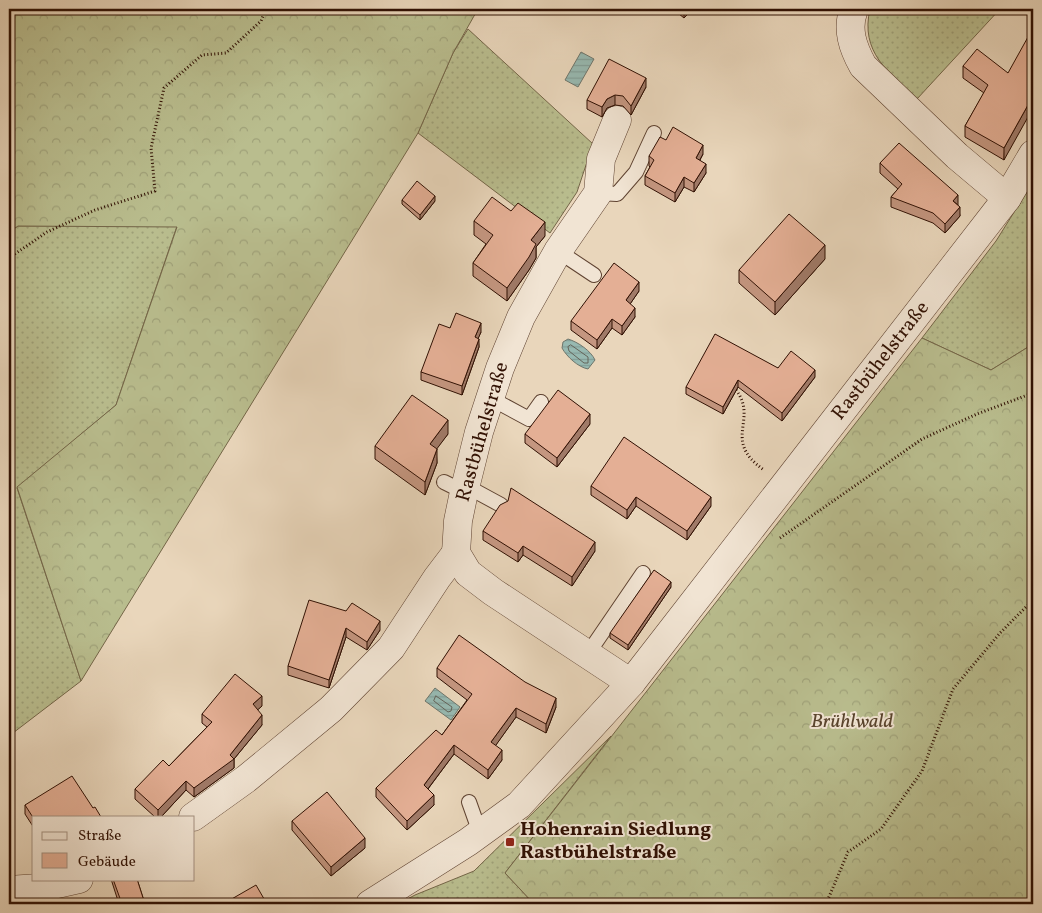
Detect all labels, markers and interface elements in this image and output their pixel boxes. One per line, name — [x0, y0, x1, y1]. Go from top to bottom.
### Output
street label: Rastbühelstraße — [826, 296, 936, 426]
street label: Rastbühelstraße — [450, 359, 516, 505]
park label: Brühlwald — [811, 708, 894, 736]
legend — [32, 816, 195, 880]
place label: Hohenrain Siedlung Rastbühelstraße — [520, 816, 711, 867]
text: Straße — [78, 826, 121, 847]
marker: Hohenrain Siedlung Rastbühelstraße — [504, 836, 516, 848]
text: Gebäude — [78, 852, 136, 873]

